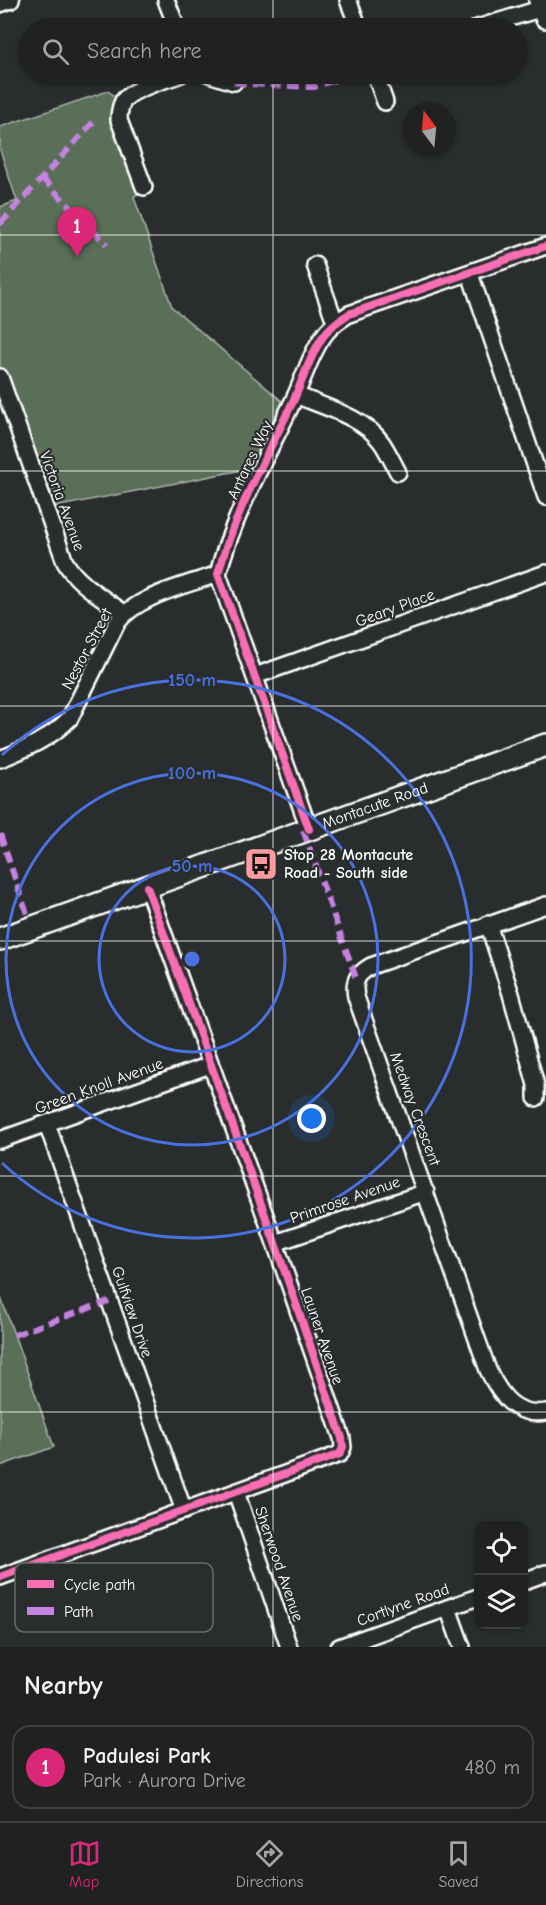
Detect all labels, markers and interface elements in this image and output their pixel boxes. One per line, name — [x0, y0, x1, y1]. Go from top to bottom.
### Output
search box — [18, 18, 528, 84]
icon: search — [39, 35, 72, 68]
text: Search here — [87, 38, 202, 64]
north arrow — [402, 102, 456, 156]
pin: 1 — [58, 208, 97, 257]
street label: Antares Way — [224, 417, 276, 502]
street label: Victoria Avenue — [36, 449, 88, 553]
street label: Geary Place — [353, 585, 437, 631]
street label: Nestor Street — [58, 605, 116, 693]
text: 150 m — [168, 670, 216, 691]
text: 100 m — [168, 763, 216, 784]
street label: Montacute Road — [320, 779, 430, 833]
bus stop icon: Stop 28 Montacute Road - South side — [243, 846, 279, 882]
place label: Stop 28 Montacute Road - South side — [284, 846, 413, 882]
text: 50 m — [172, 856, 212, 877]
centre of rings — [182, 949, 202, 969]
street label: Medway Crescent — [386, 1050, 444, 1169]
street label: Green Knoll Avenue — [32, 1054, 166, 1118]
your location — [297, 1104, 326, 1133]
street label: Primrose Avenue — [288, 1173, 402, 1227]
street label: Gulfview Drive — [108, 1264, 156, 1360]
street label: Launer Avenue — [297, 1285, 347, 1387]
street label: Sherwood Avenue — [251, 1504, 307, 1624]
map controls — [474, 1521, 528, 1629]
button: locate — [474, 1521, 528, 1575]
legend — [15, 1563, 213, 1632]
button: layers — [474, 1575, 528, 1629]
text: Cycle path — [64, 1576, 135, 1594]
street label: Cortlyne Road — [355, 1580, 451, 1630]
text: Path — [64, 1603, 94, 1621]
text: Nearby — [24, 1671, 103, 1701]
text: Padulesi Park — [83, 1743, 211, 1769]
text: 1 — [42, 1756, 49, 1779]
text: 480 m — [465, 1756, 520, 1779]
text: Park · Aurora Drive — [83, 1769, 246, 1792]
tab: Map — [68, 1837, 101, 1891]
tab: Directions — [236, 1837, 303, 1891]
tab: Saved — [438, 1837, 478, 1891]

